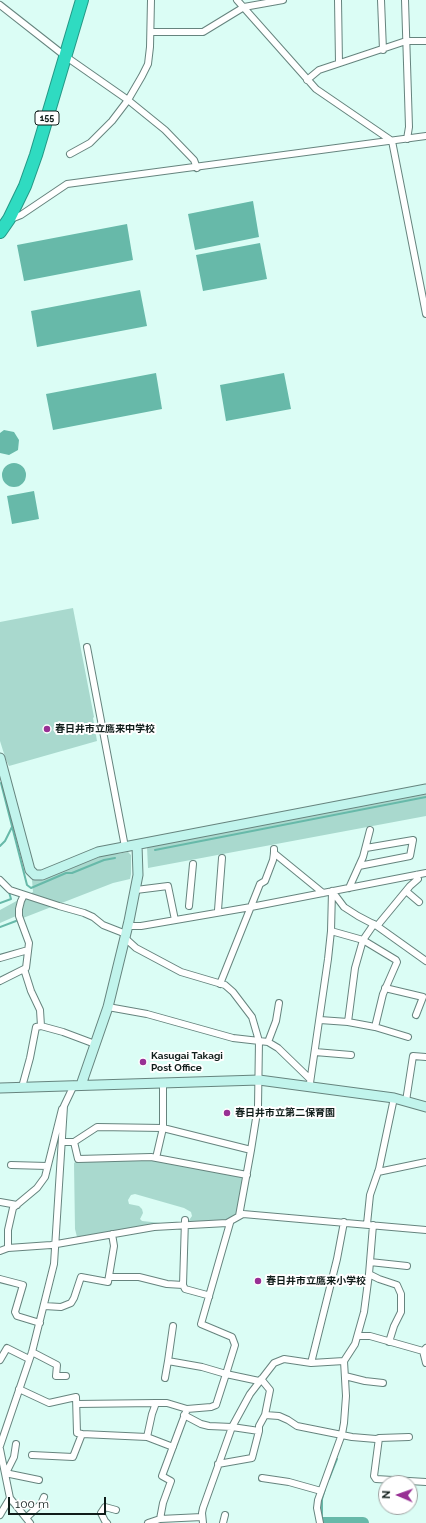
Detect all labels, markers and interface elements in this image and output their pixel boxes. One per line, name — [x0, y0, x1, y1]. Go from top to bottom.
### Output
road number: 155 — [35, 111, 59, 125]
place label: 春日井市立鷹来中学校 — [55, 723, 155, 735]
marker: 春日井市立鷹来中学校 — [42, 724, 52, 734]
place label: Kasugai Takagi Post Office — [151, 1050, 223, 1074]
marker: Kasugai Takagi Post Office — [138, 1057, 148, 1067]
place label: 春日井市立第二保育園 — [235, 1107, 335, 1119]
marker: 春日井市立第二保育園 — [222, 1108, 232, 1118]
place label: 春日井市立鷹来小学校 — [266, 1275, 366, 1287]
marker: 春日井市立鷹来小学校 — [253, 1276, 263, 1286]
north arrow — [378, 1475, 418, 1515]
scale bar — [10, 1489, 108, 1515]
text: N — [380, 1490, 393, 1499]
text: 100 m — [15, 1497, 49, 1511]

